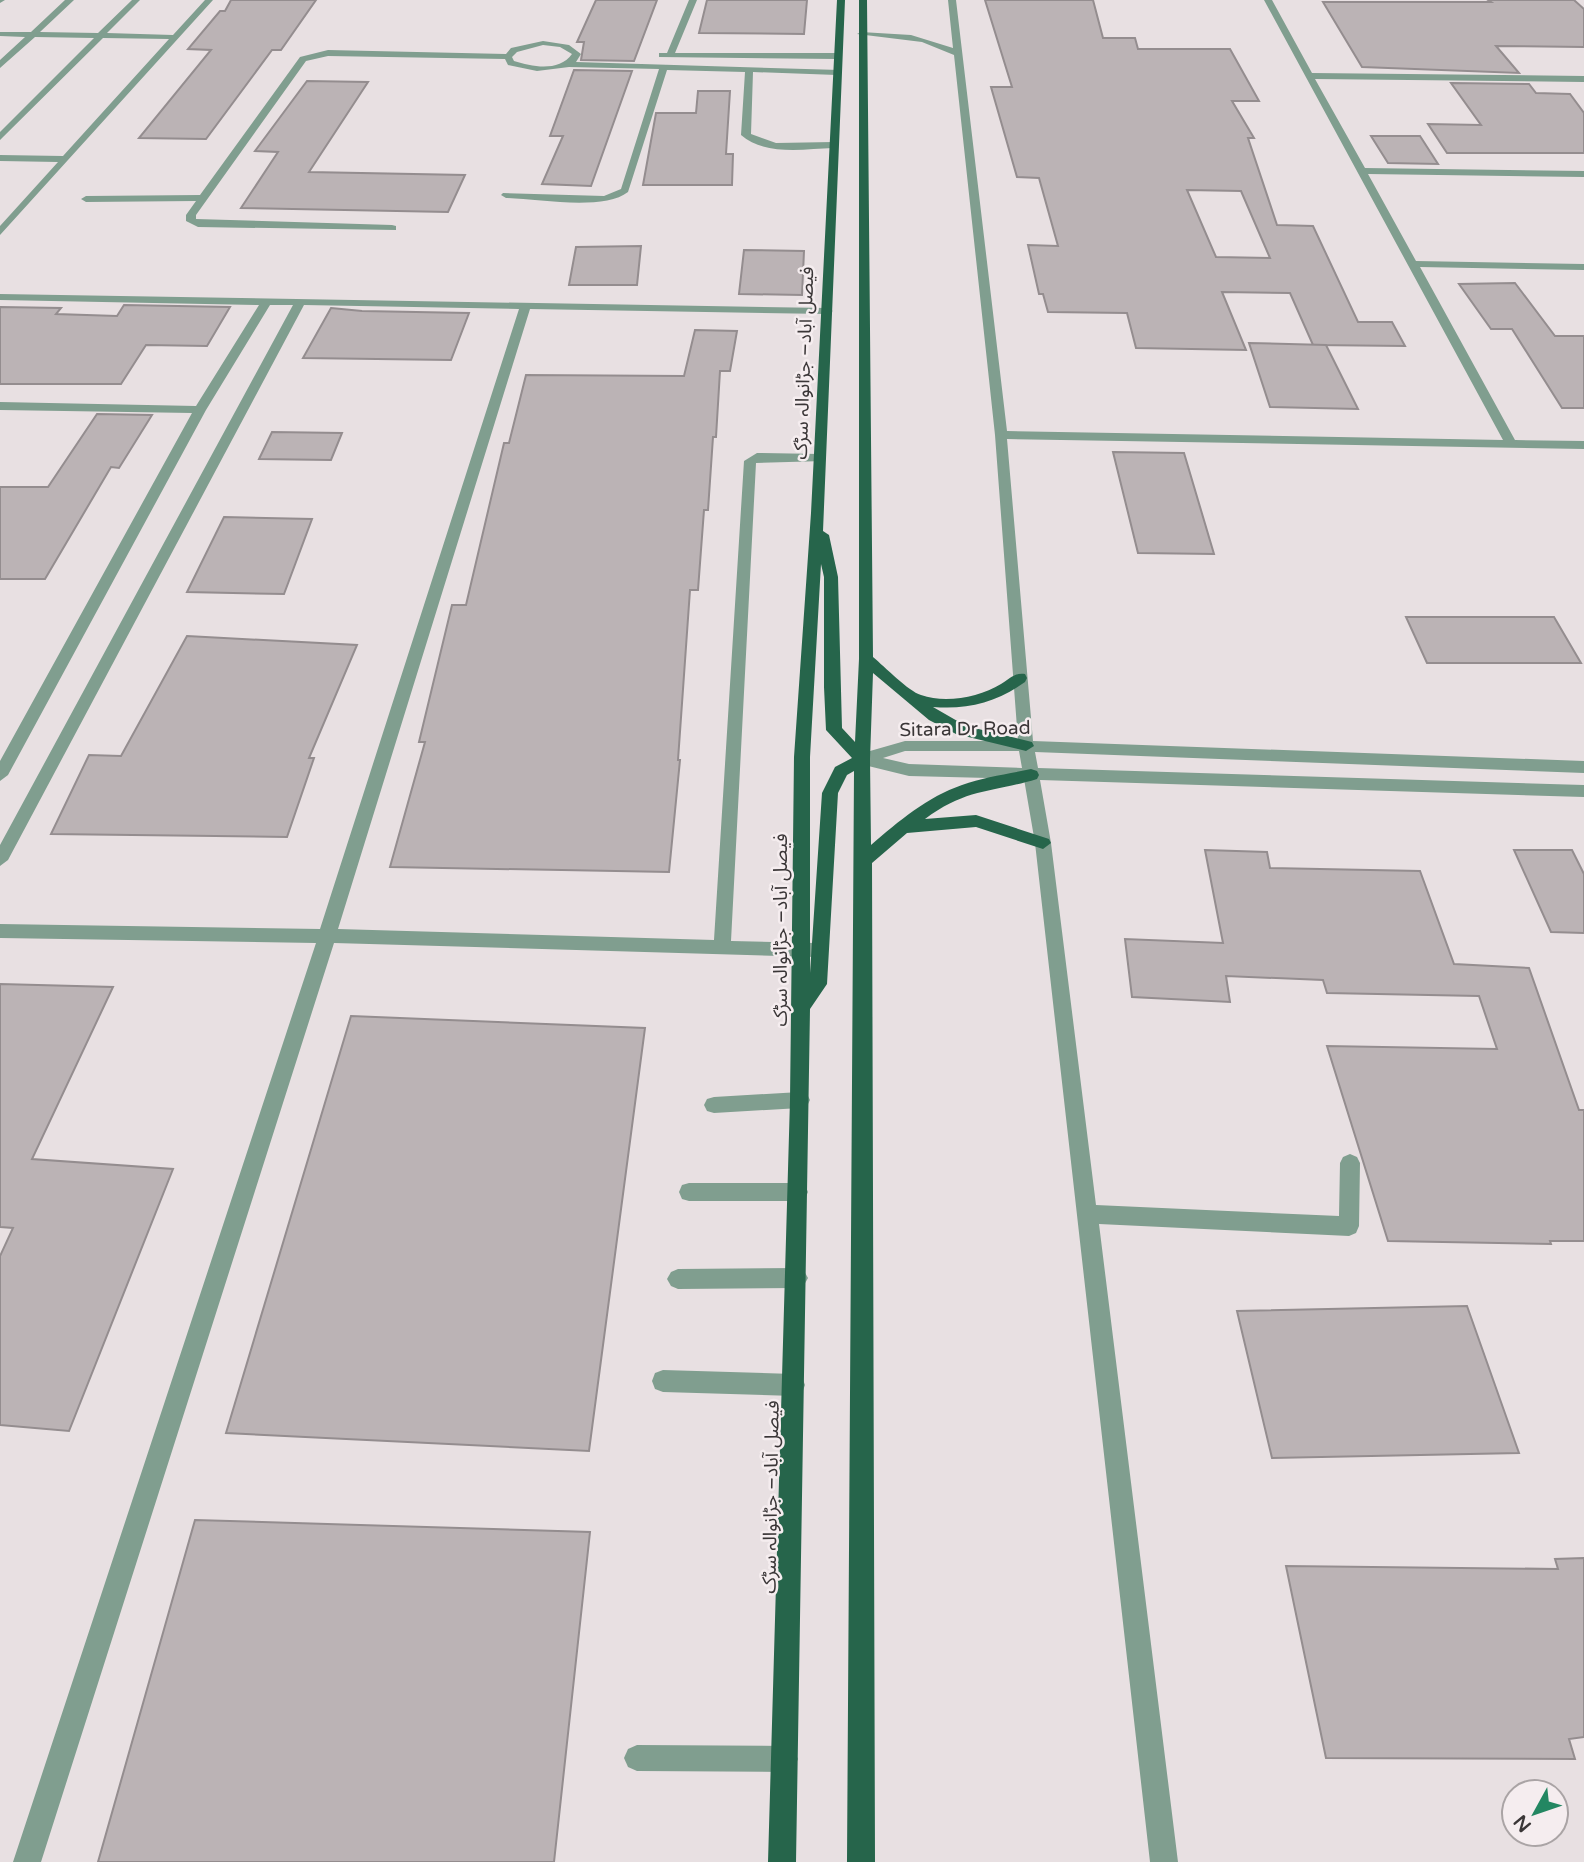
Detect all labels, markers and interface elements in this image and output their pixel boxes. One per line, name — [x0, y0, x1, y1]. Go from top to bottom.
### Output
street label: فیصل آباد– جڑانوالہ سڑک — [790, 266, 818, 460]
street label: Sitara Dr Road — [899, 717, 1031, 741]
street label: فیصل آباد– جڑانوالہ سڑک — [770, 833, 792, 1027]
street label: فیصل آباد– جڑانوالہ سڑک — [758, 1400, 784, 1594]
north arrow — [1500, 1778, 1570, 1848]
text: N — [1509, 1810, 1536, 1836]

